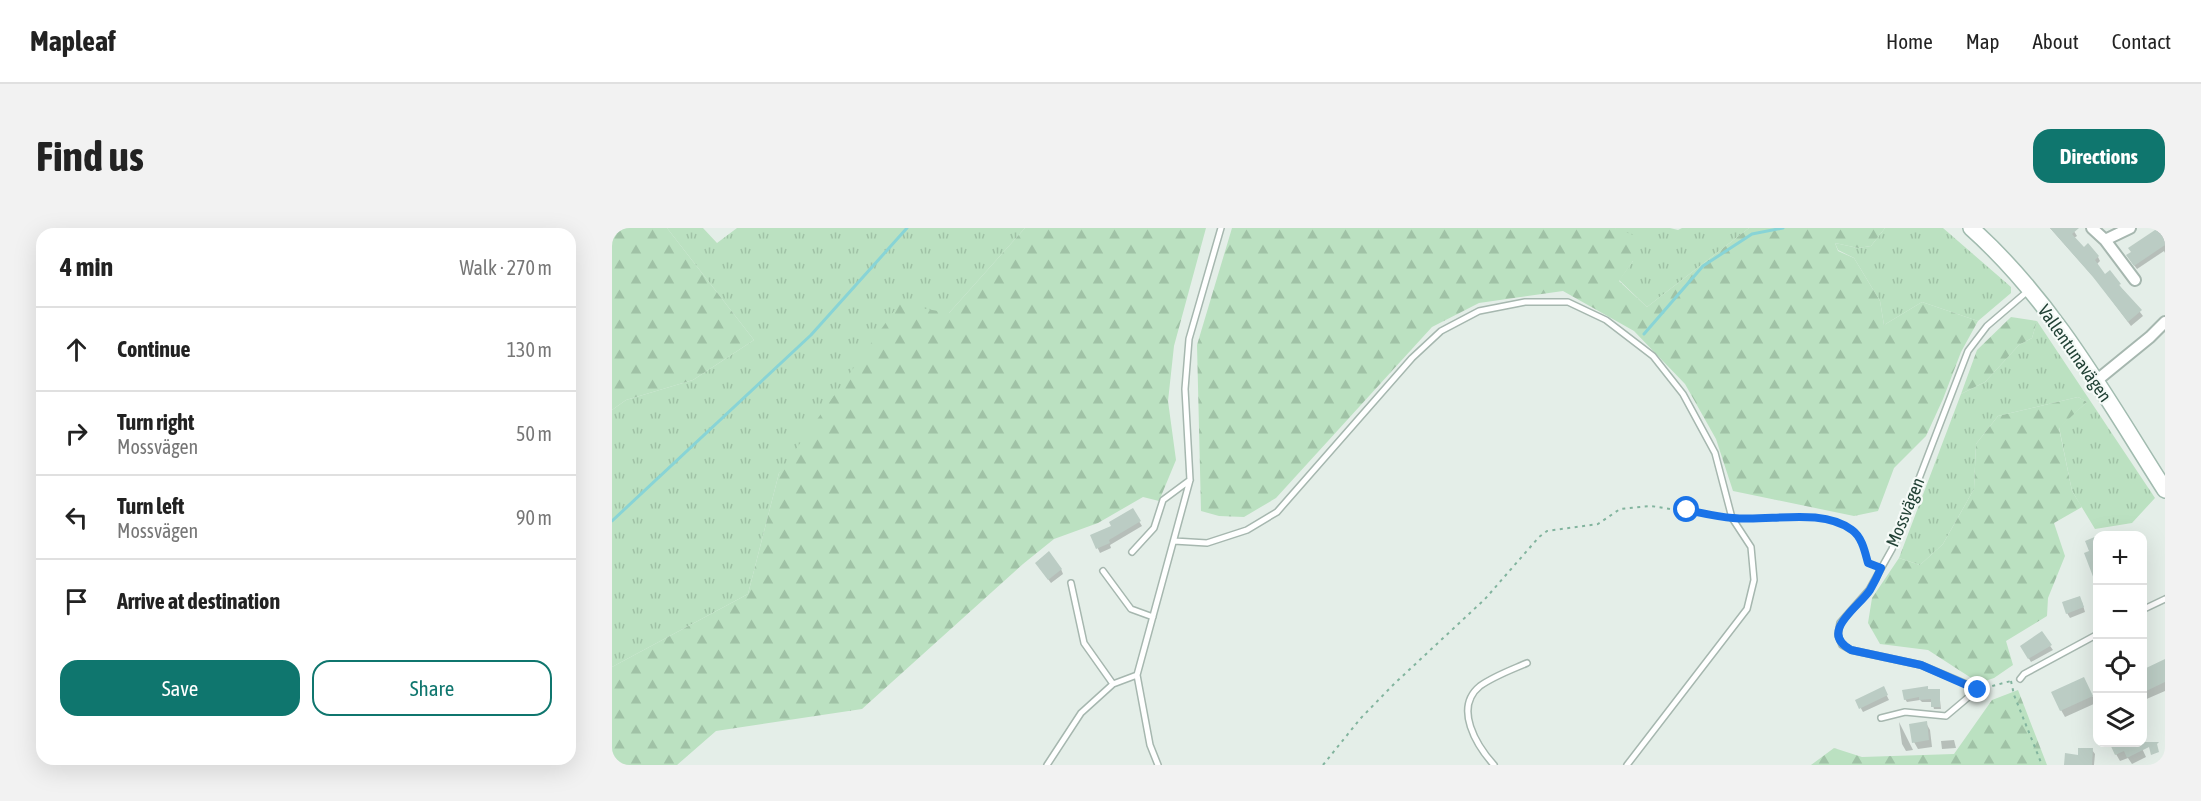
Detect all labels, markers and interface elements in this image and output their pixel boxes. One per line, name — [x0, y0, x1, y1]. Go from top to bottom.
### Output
text: Mapleaf — [30, 25, 116, 57]
text: Home — [1886, 29, 1933, 53]
text: Map — [1966, 29, 2000, 53]
text: About — [2033, 29, 2079, 53]
text: Contact — [2112, 29, 2171, 53]
button: Directions — [2033, 129, 2165, 183]
text: Find us — [36, 132, 144, 180]
text: 4 min — [60, 252, 113, 282]
text: Walk · 270 m — [460, 256, 552, 279]
street label: Vallentunavägen — [2034, 300, 2116, 406]
icon: ahead — [60, 333, 93, 366]
text: Continue — [117, 336, 191, 362]
text: 130 m — [507, 338, 552, 361]
text: Turn right — [117, 409, 194, 435]
icon: right — [60, 417, 93, 450]
text: 50 m — [516, 422, 552, 445]
text: Mossvägen — [117, 435, 198, 458]
street label: Mossvägen — [1882, 474, 1928, 550]
text: Turn left — [117, 493, 184, 519]
route start — [1673, 496, 1699, 522]
icon: left — [60, 501, 93, 534]
text: 90 m — [516, 506, 552, 529]
text: Mossvägen — [117, 519, 198, 542]
map controls — [2093, 531, 2147, 747]
button: + — [2093, 531, 2147, 585]
icon: arrive — [60, 585, 93, 618]
button: − — [2093, 585, 2147, 639]
text: Arrive at destination — [117, 588, 280, 614]
button: locate — [2093, 639, 2147, 693]
button: Save — [60, 660, 300, 716]
button: Share — [312, 660, 552, 716]
route end — [1964, 676, 1990, 702]
button: layers — [2093, 693, 2147, 747]

